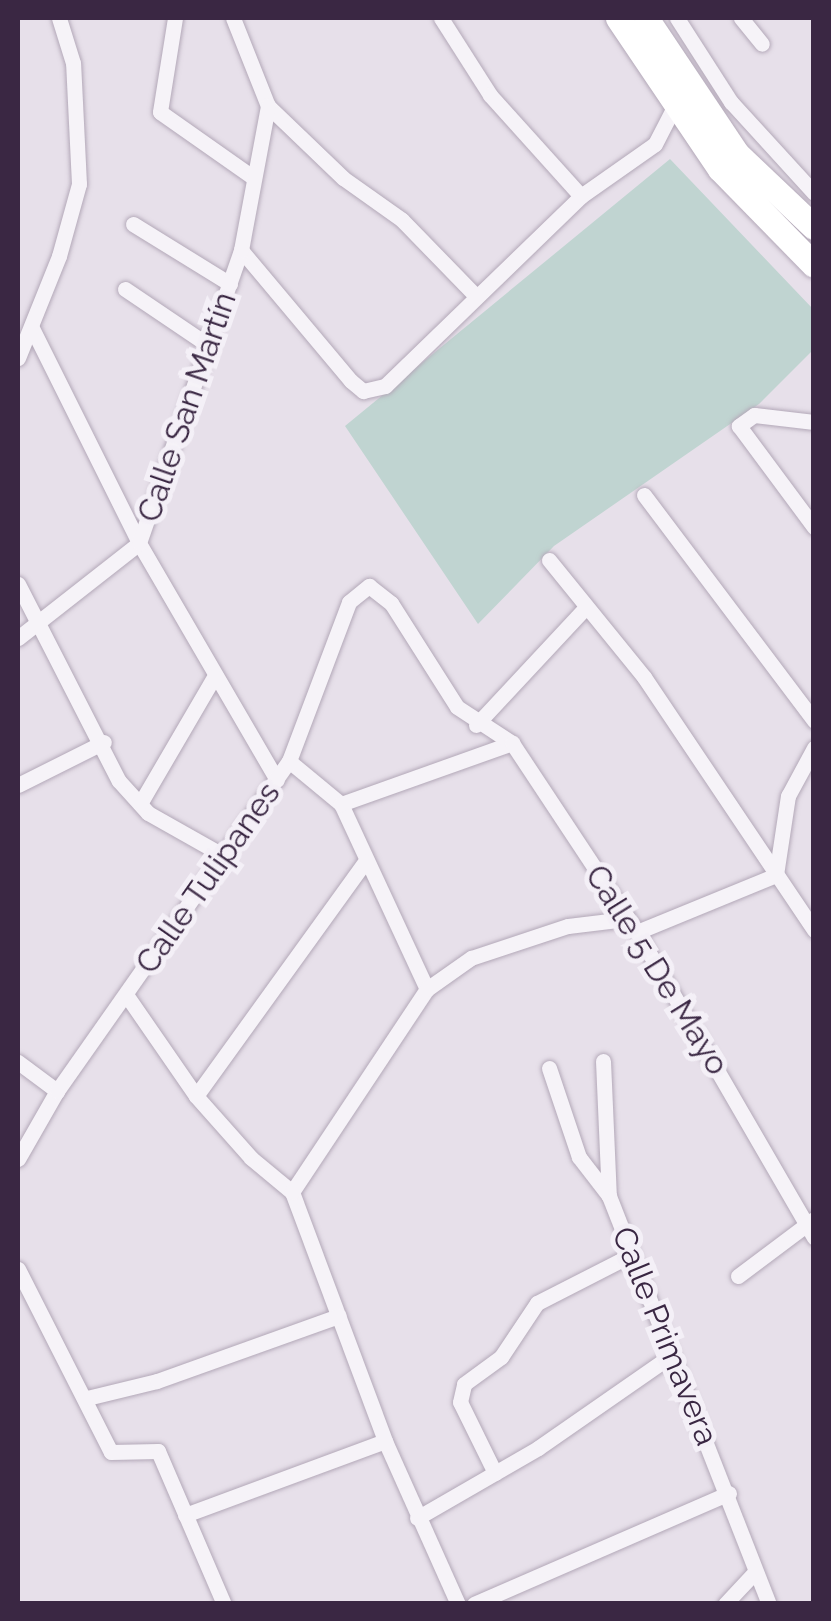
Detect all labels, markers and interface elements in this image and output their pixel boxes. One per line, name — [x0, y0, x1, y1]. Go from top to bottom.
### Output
street label: Calle San Martín — [130, 287, 244, 527]
street label: Calle Tulipanes — [128, 775, 288, 981]
street label: Calle 5 De Mayo — [577, 858, 737, 1082]
street label: Calle Primavera — [604, 1221, 726, 1451]

